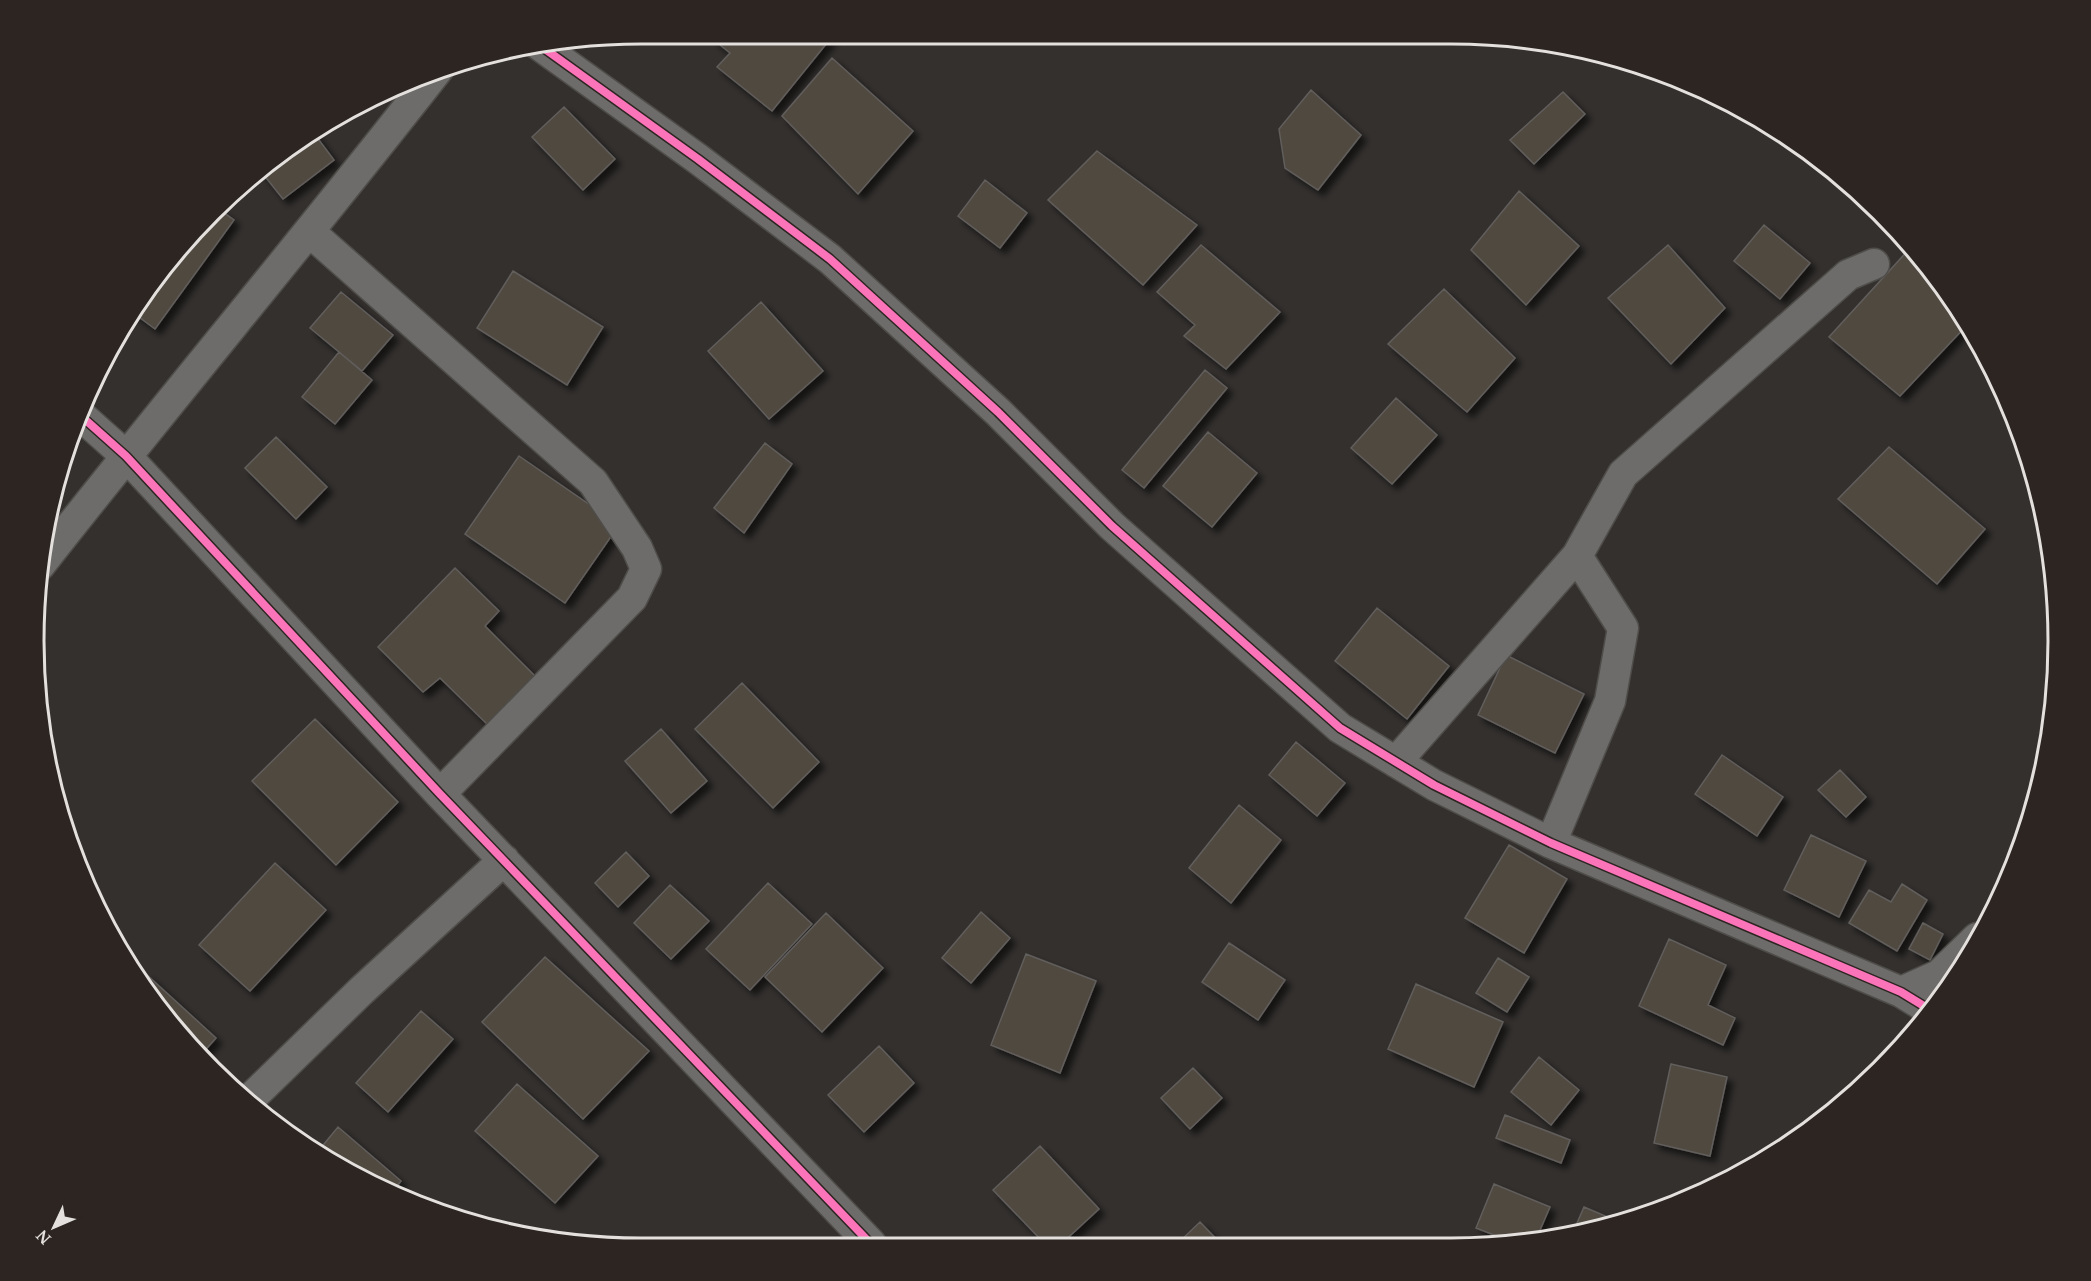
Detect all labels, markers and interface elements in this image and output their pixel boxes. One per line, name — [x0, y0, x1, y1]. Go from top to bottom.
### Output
north arrow — [24, 1197, 84, 1257]
text: N — [31, 1225, 56, 1250]

